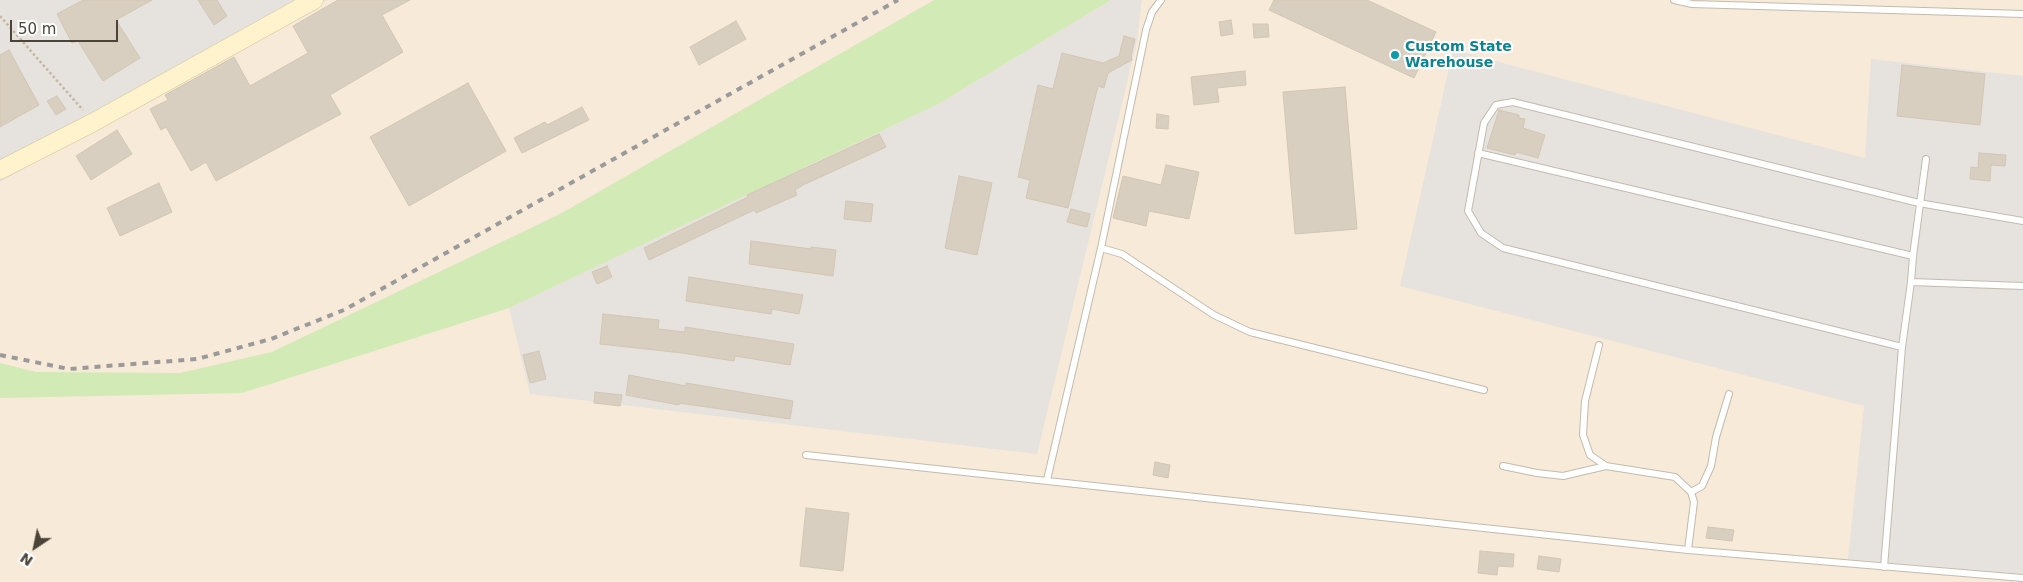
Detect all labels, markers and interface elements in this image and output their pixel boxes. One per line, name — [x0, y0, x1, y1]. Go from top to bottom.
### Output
scale bar — [12, 10, 120, 42]
text: 50 m — [18, 20, 56, 38]
place label: Custom State Warehouse — [1405, 39, 1512, 72]
marker: Custom State Warehouse — [1389, 49, 1401, 61]
north arrow — [10, 522, 60, 572]
text: N — [17, 550, 36, 569]

